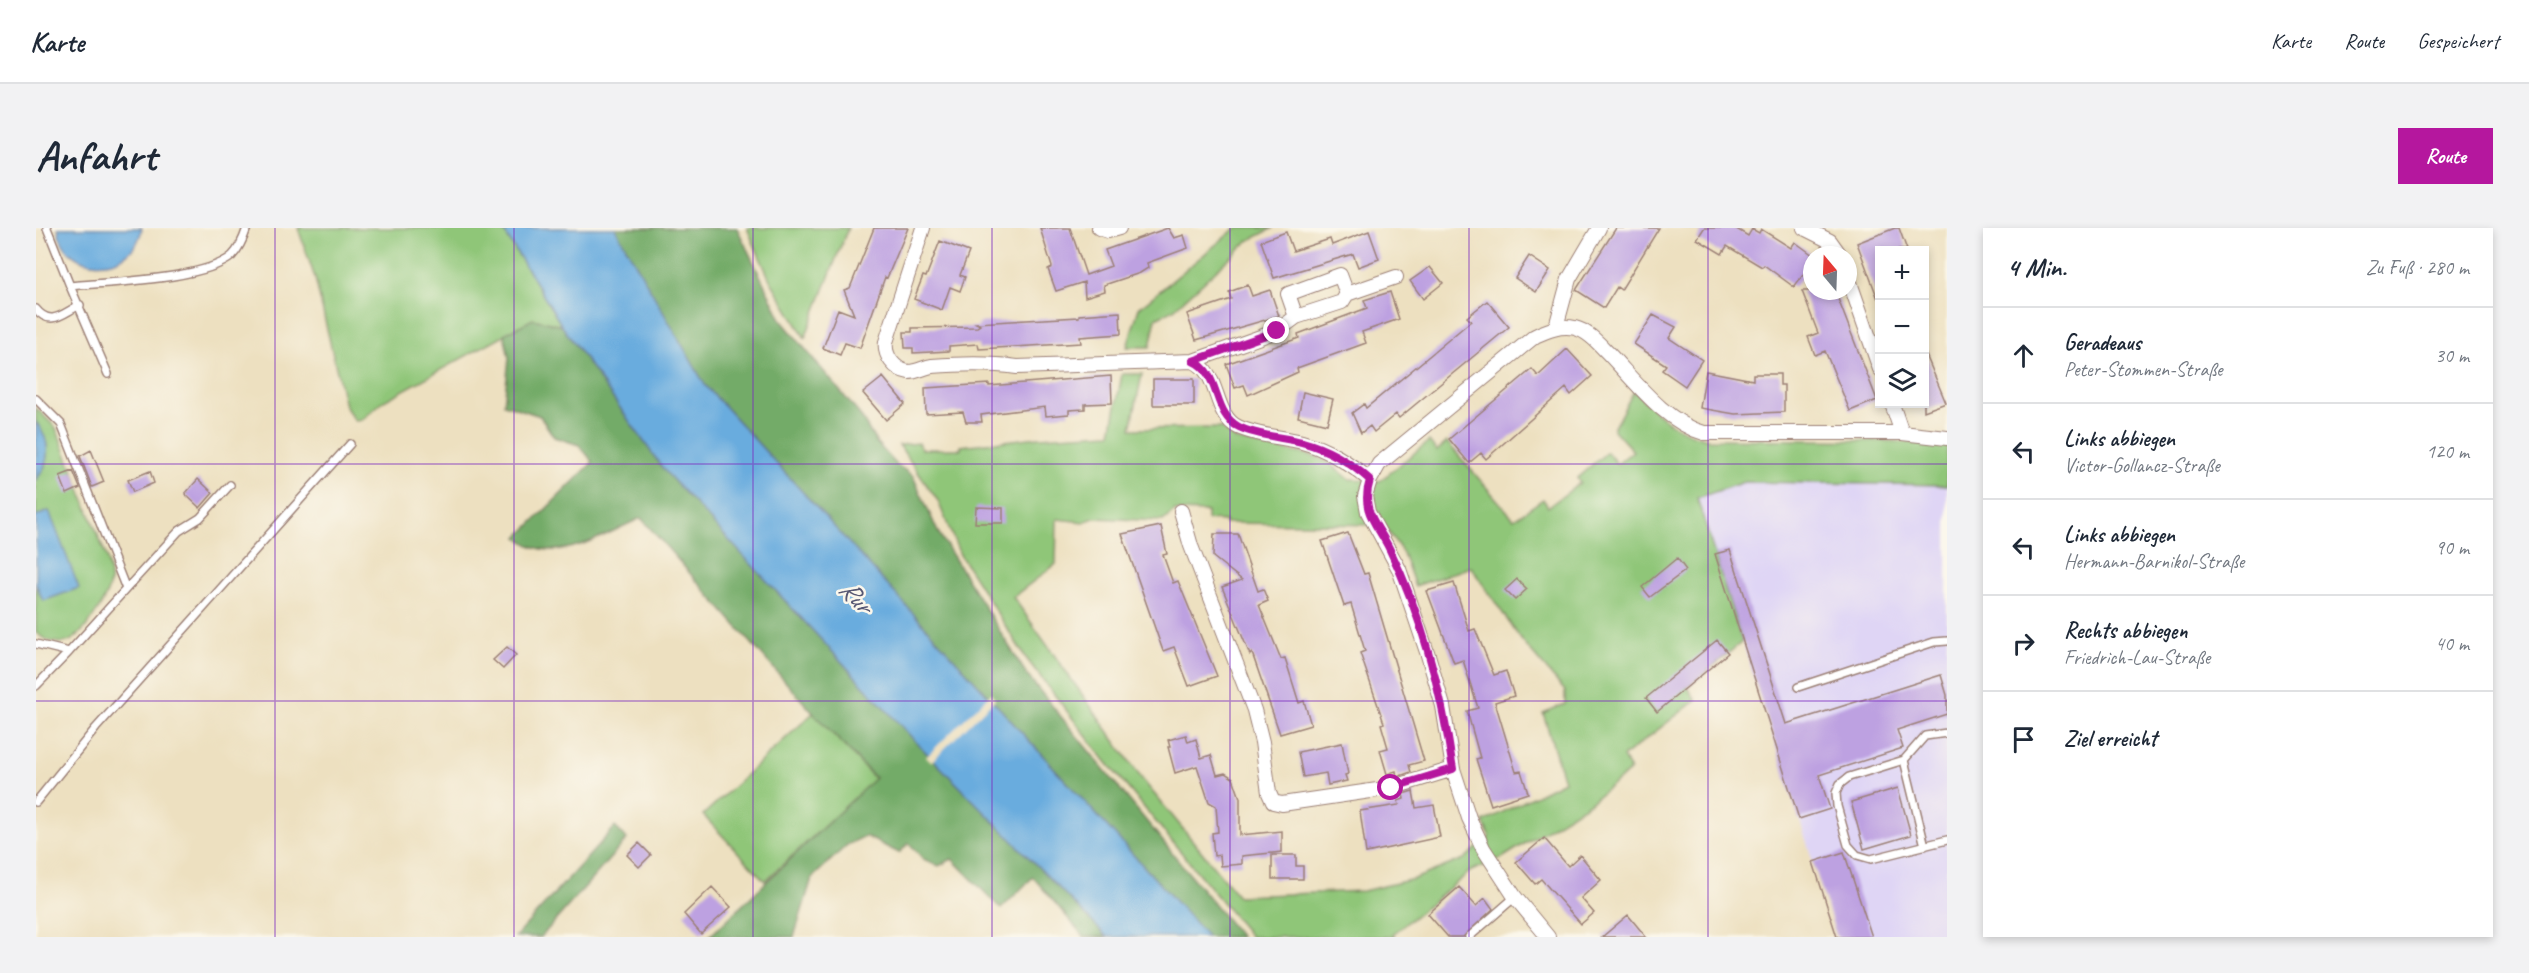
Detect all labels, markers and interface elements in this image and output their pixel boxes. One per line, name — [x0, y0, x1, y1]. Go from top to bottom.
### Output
text: Karte — [30, 24, 84, 59]
text: Karte — [2271, 28, 2311, 54]
text: Route — [2344, 28, 2384, 54]
text: Gespeichert — [2417, 28, 2499, 54]
button: Route — [2398, 128, 2493, 184]
text: Anfahrt — [36, 130, 156, 183]
north arrow — [1803, 246, 1857, 300]
map controls — [1875, 246, 1929, 408]
button: + — [1875, 246, 1929, 300]
text: 4 Min. — [2007, 251, 2066, 284]
text: Zu Fuß · 280 m — [2366, 255, 2469, 280]
button: − — [1875, 300, 1929, 354]
route end — [1263, 317, 1289, 343]
text: Geradeaus — [2064, 329, 2141, 357]
icon: ahead — [2007, 339, 2040, 372]
text: 30 m — [2435, 343, 2469, 368]
button: layers — [1875, 354, 1929, 408]
text: Peter-Stommen-Straße — [2064, 357, 2223, 382]
text: Links abbiegen — [2064, 425, 2175, 453]
icon: left — [2007, 435, 2040, 468]
text: 120 m — [2426, 439, 2469, 464]
text: Victor-Gollancz-Straße — [2064, 453, 2220, 478]
text: Links abbiegen — [2064, 521, 2175, 549]
icon: left — [2007, 531, 2040, 564]
text: 90 m — [2435, 535, 2469, 560]
text: Hermann-Barnikol-Straße — [2064, 549, 2244, 574]
water label: Rur — [832, 572, 883, 624]
text: Rechts abbiegen — [2064, 617, 2187, 645]
icon: right — [2007, 627, 2040, 660]
text: 40 m — [2435, 631, 2469, 656]
text: Friedrich-Lau-Straße — [2064, 645, 2210, 670]
icon: arrive — [2007, 723, 2040, 756]
text: Ziel erreicht — [2064, 725, 2157, 753]
route start — [1377, 774, 1403, 800]

